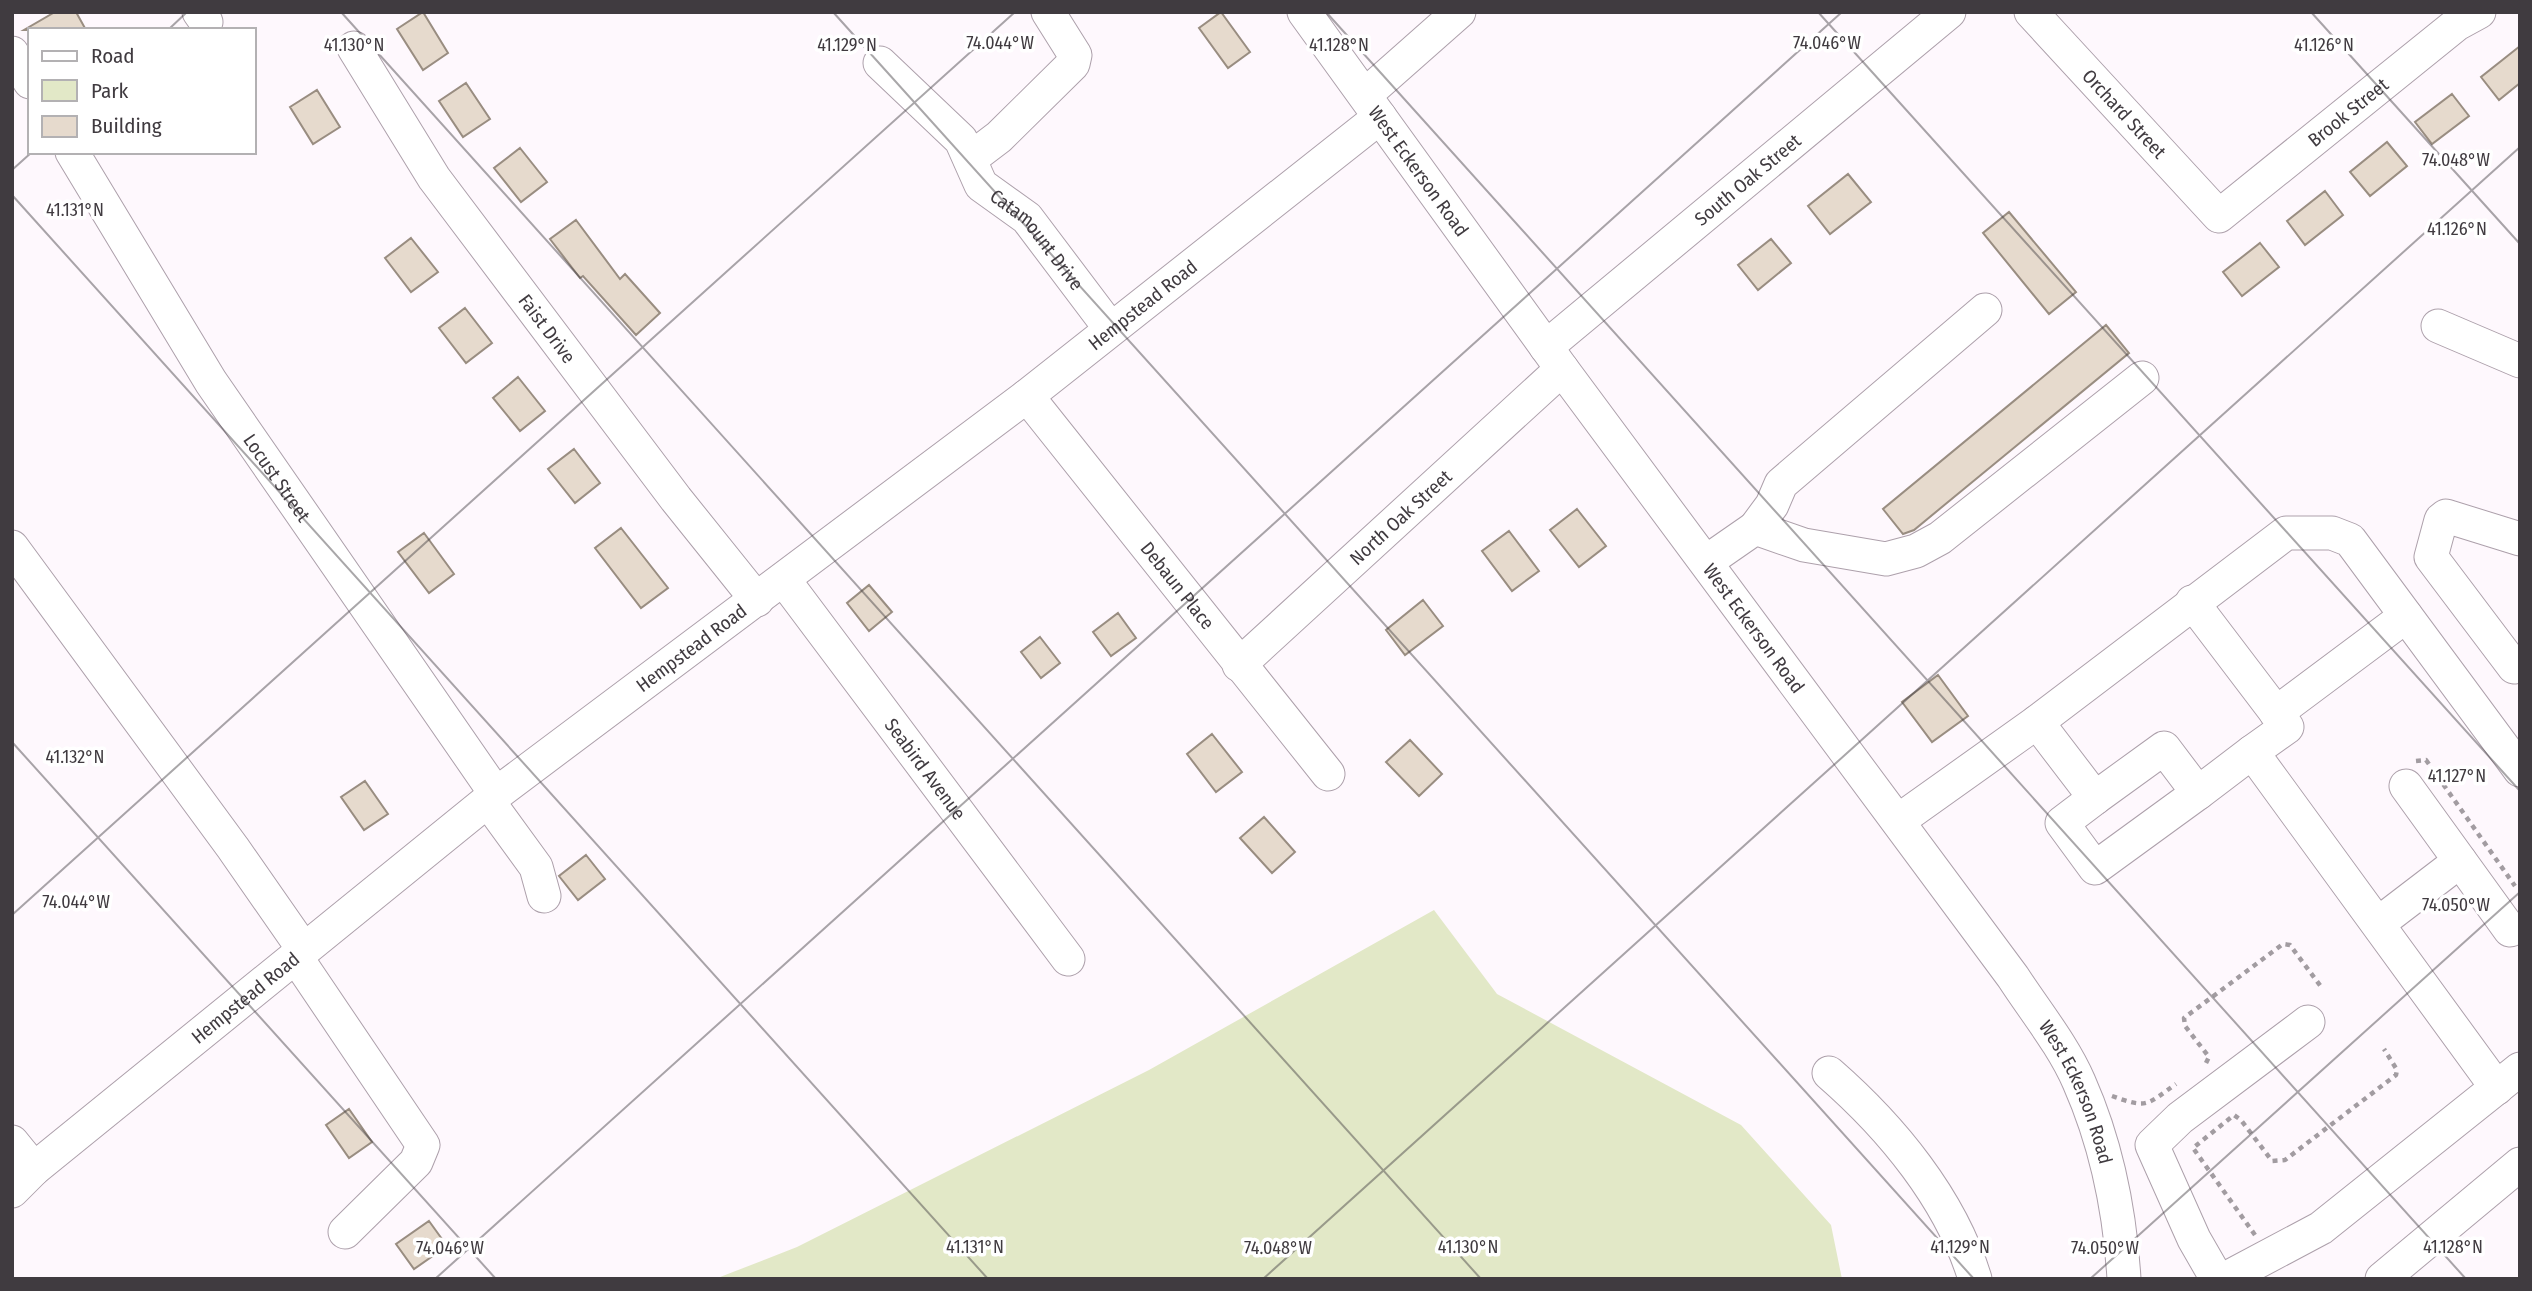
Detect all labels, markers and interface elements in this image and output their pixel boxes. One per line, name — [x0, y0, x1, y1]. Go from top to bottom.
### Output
legend — [28, 28, 256, 154]
text: 74.044°W — [966, 32, 1034, 54]
text: 74.046°W — [1793, 32, 1861, 54]
text: 41.130°N — [324, 34, 384, 56]
text: 41.129°N — [817, 34, 877, 56]
text: 41.128°N — [1309, 34, 1369, 56]
text: 41.126°N — [2294, 34, 2354, 56]
text: Road — [91, 43, 135, 69]
street label: Orchard Street — [2078, 64, 2172, 163]
street label: Brook Street — [2303, 72, 2393, 151]
text: Park — [91, 78, 129, 104]
street label: West Eckerson Road — [1364, 101, 1474, 241]
text: Building — [91, 113, 162, 139]
street label: South Oak Street — [1690, 128, 1806, 230]
text: 74.048°W — [2422, 149, 2491, 171]
street label: Catamount Drive — [986, 184, 1089, 295]
text: 41.131°N — [46, 199, 104, 221]
text: 41.126°N — [2427, 218, 2487, 240]
street label: Hempstead Road — [1083, 255, 1202, 355]
street label: Faist Drive — [514, 289, 581, 367]
street label: Locust Street — [239, 429, 316, 527]
street label: North Oak Street — [1345, 464, 1457, 569]
street label: Debaun Place — [1136, 537, 1220, 634]
street label: West Eckerson Road — [1699, 559, 1810, 697]
street label: Hempstead Road — [631, 599, 751, 697]
street label: Seabird Avenue — [880, 714, 971, 824]
text: 41.132°N — [45, 746, 105, 768]
text: 41.127°N — [2428, 765, 2486, 787]
text: 74.044°W — [42, 891, 110, 913]
text: 74.050°W — [2422, 894, 2490, 916]
street label: Hempstead Road — [186, 947, 304, 1048]
street label: West Eckerson Road — [2035, 1016, 2118, 1166]
text: 41.131°N — [946, 1236, 1004, 1258]
text: 41.130°N — [1438, 1236, 1498, 1258]
text: 41.129°N — [1930, 1236, 1990, 1258]
text: 41.128°N — [2423, 1236, 2483, 1258]
text: 74.046°W — [416, 1237, 484, 1259]
text: 74.048°W — [1244, 1237, 1313, 1259]
text: 74.050°W — [2071, 1237, 2139, 1259]

